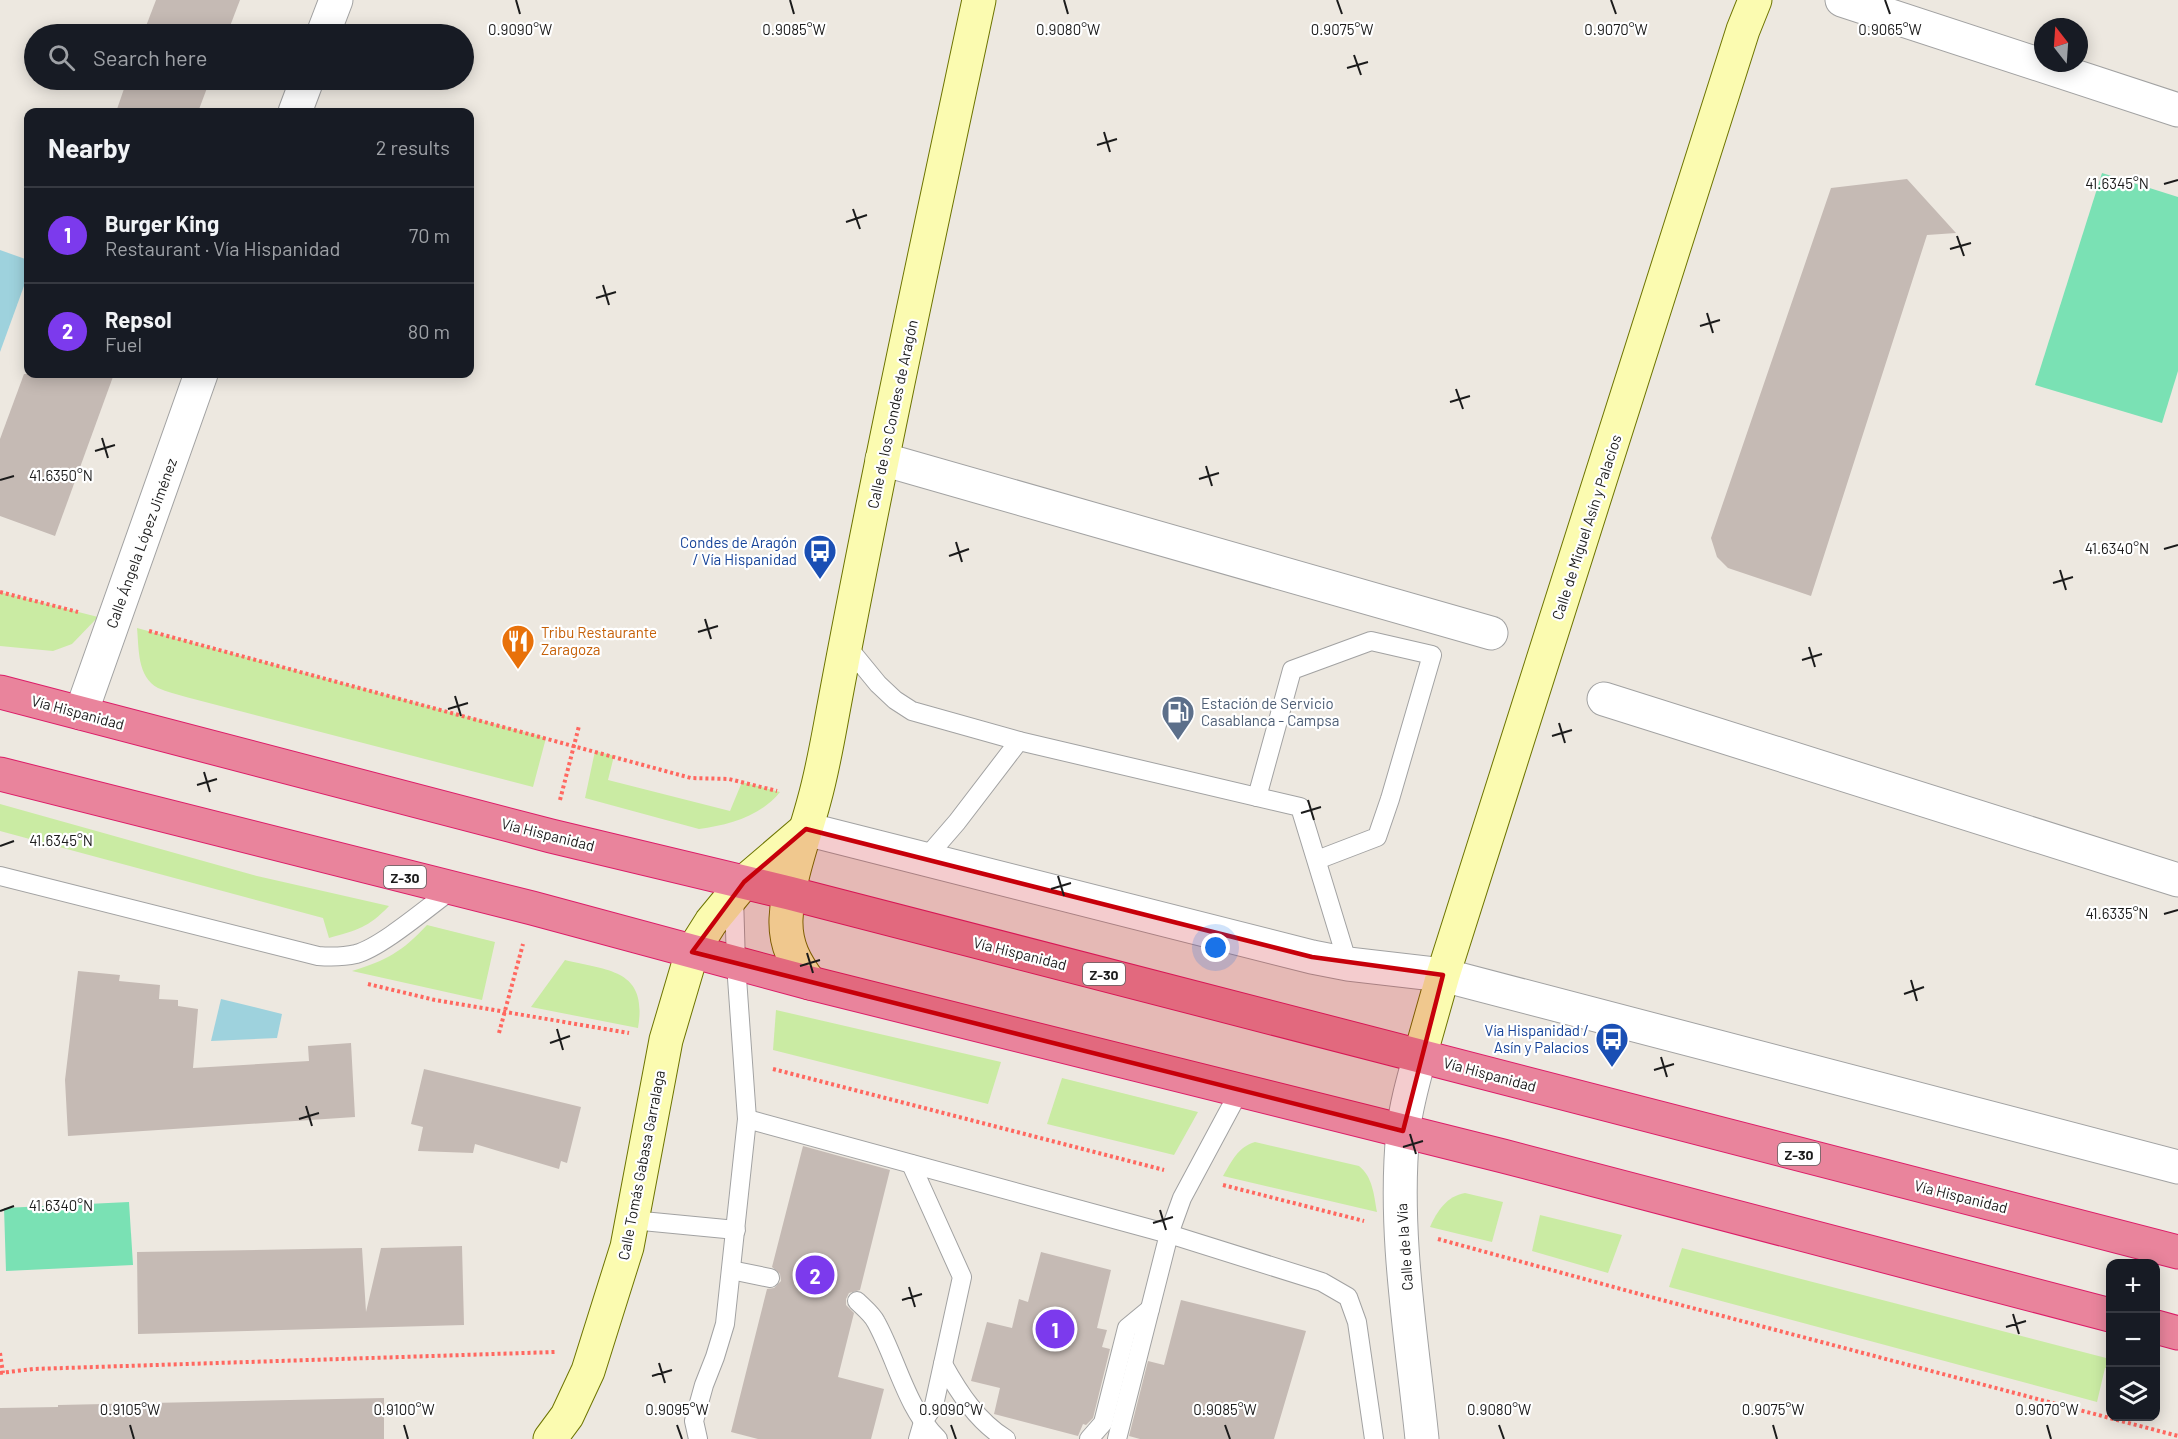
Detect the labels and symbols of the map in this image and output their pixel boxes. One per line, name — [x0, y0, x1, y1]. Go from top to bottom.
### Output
north arrow — [2034, 18, 2088, 72]
text: 0.9090°W — [488, 20, 552, 38]
text: 0.9085°W — [762, 20, 826, 38]
text: 0.9080°W — [1036, 20, 1100, 38]
text: 0.9075°W — [1311, 20, 1373, 38]
text: 0.9070°W — [1584, 20, 1648, 38]
text: 0.9065°W — [1858, 20, 1922, 38]
text: 41.6345°N — [2085, 174, 2149, 192]
street label: Calle de los Condes de Aragón — [863, 318, 921, 510]
street label: Calle de Miguel Asín y Palacios — [1547, 432, 1625, 622]
street label: Calle Ángela López Jiménez — [102, 455, 180, 631]
text: 41.6350°N — [29, 466, 93, 484]
place label: Condes de Aragón / Vía Hispanidad — [680, 533, 797, 568]
bus stop icon: Condes de Aragón / Vía Hispanidad — [802, 533, 838, 580]
text: 41.6340°N — [2085, 539, 2149, 557]
restaurant icon: Tribu Restaurante Zaragoza — [500, 623, 536, 670]
place label: Tribu Restaurante Zaragoza — [541, 623, 657, 658]
street label: Vía Hispanidad — [30, 691, 126, 733]
fuel station icon: Estación de Servicio Casablanca - Campsa — [1160, 694, 1196, 741]
place label: Estación de Servicio Casablanca - Campsa — [1201, 694, 1339, 729]
street label: Vía Hispanidad — [500, 814, 596, 854]
text: 41.6345°N — [29, 831, 93, 849]
road number: Z-30 — [384, 866, 426, 888]
text: 41.6335°N — [2085, 904, 2149, 922]
street label: Vía Hispanidad — [972, 933, 1068, 973]
your location — [1201, 933, 1230, 962]
road number: Z-30 — [1083, 963, 1125, 985]
place label: Vía Hispanidad / Asín y Palacios — [1485, 1021, 1589, 1056]
bus stop icon: Vía Hispanidad / Asín y Palacios — [1594, 1021, 1630, 1068]
street label: Vía Hispanidad — [1442, 1053, 1538, 1095]
street label: Calle Tomás Gabasa Garralaga — [614, 1069, 668, 1261]
road number: Z-30 — [1778, 1143, 1820, 1165]
street label: Vía Hispanidad — [1913, 1176, 2009, 1216]
text: 41.6340°N — [29, 1196, 93, 1214]
street label: Calle de la Vía — [1392, 1203, 1416, 1291]
pin: 2 — [796, 1252, 834, 1298]
pin: 1 — [1036, 1306, 1074, 1352]
text: 0.9105°W — [100, 1400, 160, 1418]
text: 0.9100°W — [373, 1400, 435, 1418]
text: 0.9095°W — [645, 1400, 709, 1418]
text: 0.9090°W — [919, 1400, 983, 1418]
text: 0.9085°W — [1193, 1400, 1257, 1418]
text: 0.9080°W — [1467, 1400, 1531, 1418]
text: 0.9075°W — [1742, 1400, 1804, 1418]
text: 0.9070°W — [2015, 1400, 2079, 1418]

